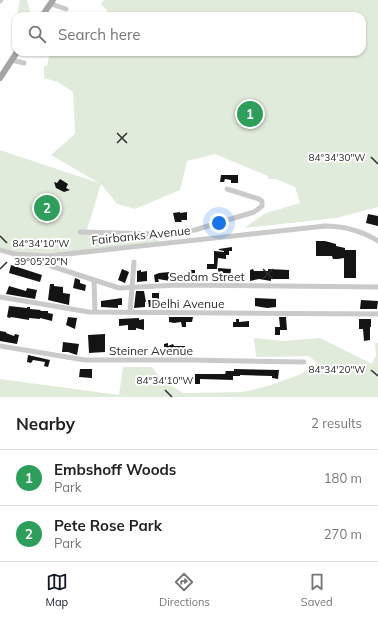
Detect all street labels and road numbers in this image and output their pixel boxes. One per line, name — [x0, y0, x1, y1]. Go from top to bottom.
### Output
street label: Fairbanks Avenue — [91, 222, 191, 248]
street label: Sedam Street — [169, 269, 245, 284]
street label: Delhi Avenue — [151, 296, 225, 311]
street label: Steiner Avenue — [109, 343, 193, 358]

